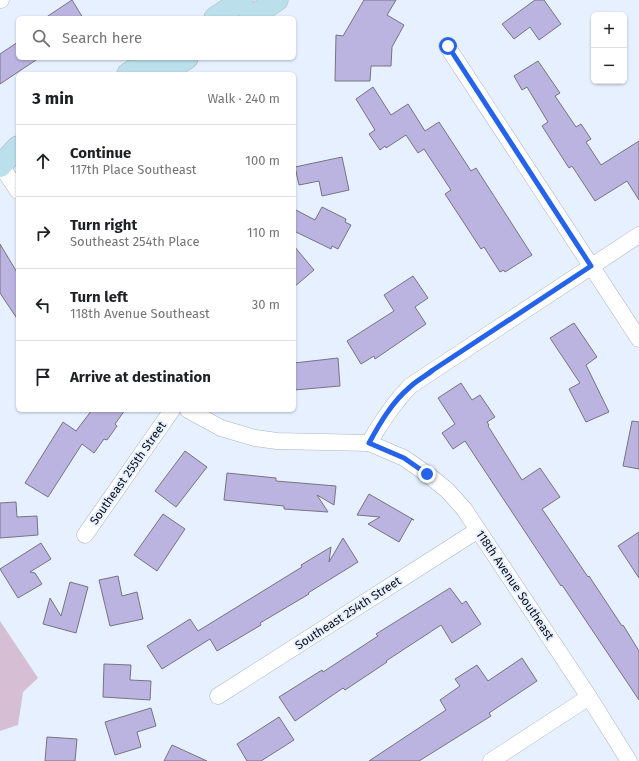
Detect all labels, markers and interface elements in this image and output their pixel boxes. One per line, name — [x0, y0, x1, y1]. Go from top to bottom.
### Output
map controls — [591, 12, 627, 84]
button: + — [591, 12, 627, 48]
search box — [16, 16, 296, 60]
icon: search — [30, 27, 52, 49]
text: Search here — [62, 29, 142, 47]
route start — [439, 37, 457, 55]
button: − — [591, 48, 627, 84]
text: 3 min — [32, 88, 74, 109]
text: Walk · 240 m — [207, 91, 280, 106]
text: Continue — [70, 144, 131, 162]
icon: ahead — [32, 150, 54, 172]
text: 100 m — [245, 153, 280, 168]
text: 117th Place Southeast — [70, 162, 197, 177]
text: Turn right — [70, 216, 137, 234]
icon: right — [32, 222, 54, 244]
text: 110 m — [247, 225, 280, 240]
text: Southeast 254th Place — [70, 234, 200, 249]
text: Turn left — [70, 288, 128, 306]
icon: left — [32, 294, 54, 316]
text: 30 m — [252, 297, 280, 312]
text: 118th Avenue Southeast — [70, 306, 210, 321]
icon: arrive — [32, 366, 54, 388]
text: Arrive at destination — [70, 368, 211, 386]
street label: Southeast 255th Street — [87, 418, 169, 527]
route end — [418, 465, 436, 483]
street label: 118th Avenue Southeast — [473, 528, 557, 643]
street label: Southeast 254th Street — [292, 573, 404, 652]

